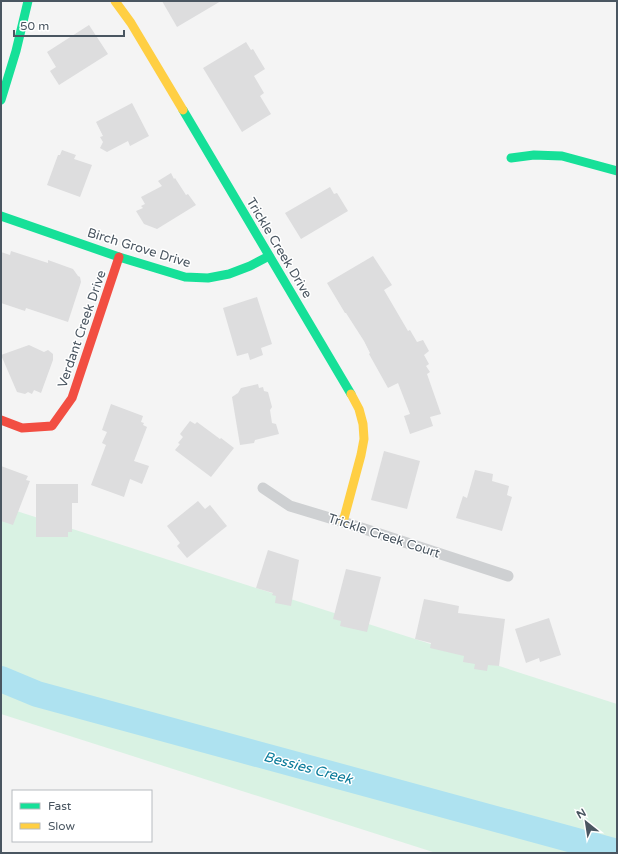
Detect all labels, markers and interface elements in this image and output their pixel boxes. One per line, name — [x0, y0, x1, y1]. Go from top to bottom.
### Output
scale bar — [14, 12, 124, 38]
text: 50 m — [20, 19, 49, 33]
street label: Trickle Creek Drive — [243, 195, 315, 301]
street label: Birch Grove Drive — [85, 225, 193, 271]
street label: Verdant Creek Drive — [54, 268, 110, 390]
street label: Trickle Creek Court — [326, 510, 442, 562]
water label: Bessies Creek — [262, 748, 355, 788]
legend — [12, 790, 152, 842]
text: Fast — [48, 799, 72, 813]
north arrow — [566, 802, 606, 842]
text: N — [574, 806, 588, 822]
text: Slow — [48, 819, 75, 833]

